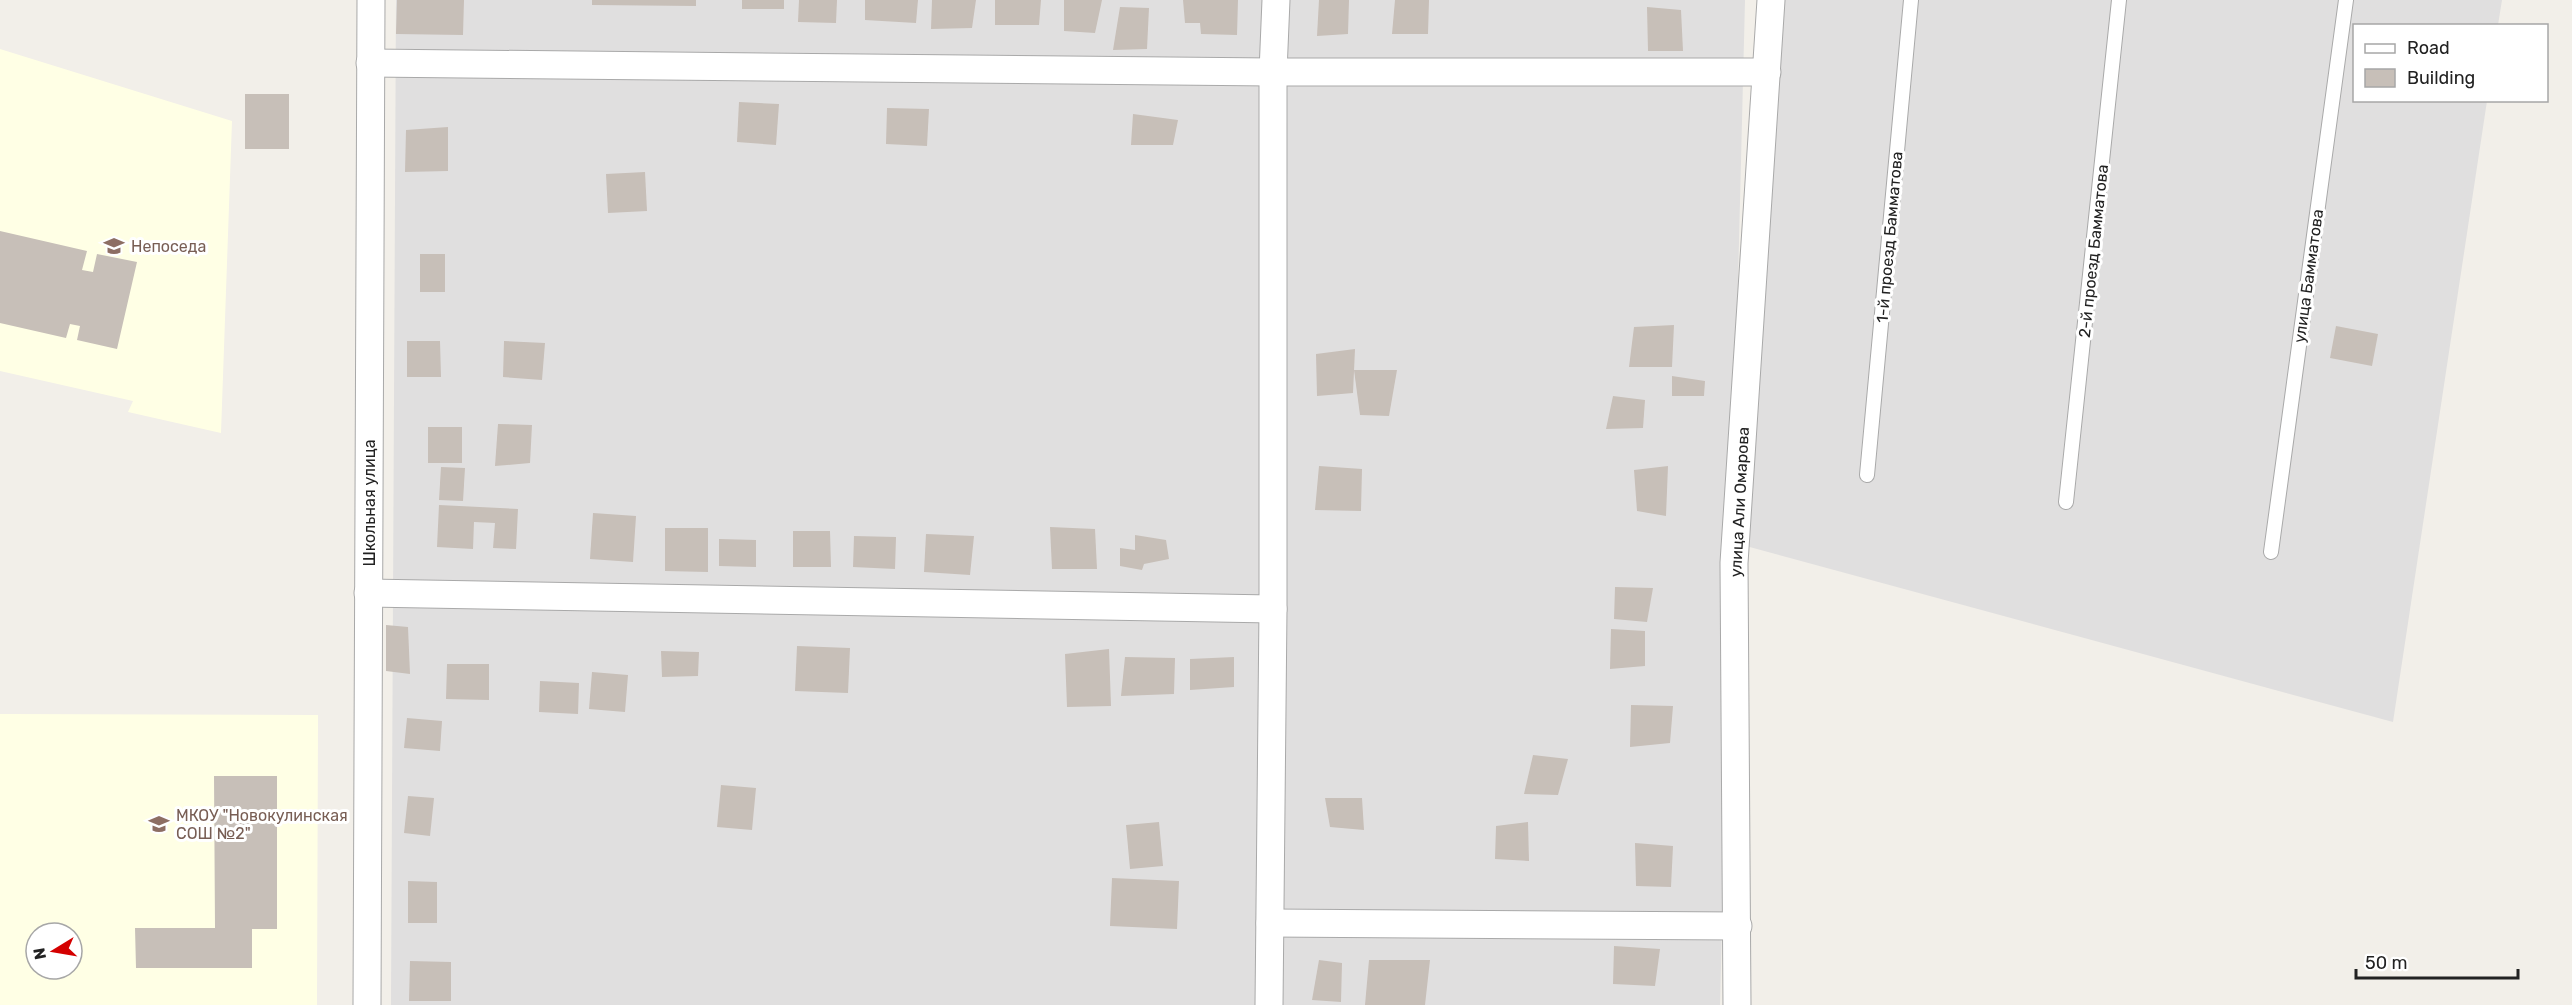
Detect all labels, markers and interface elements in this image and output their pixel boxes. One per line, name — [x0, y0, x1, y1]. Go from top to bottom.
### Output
legend — [2353, 24, 2548, 102]
text: Road — [2407, 37, 2450, 59]
text: Building — [2407, 67, 2475, 89]
street label: 1-й проезд Бамматова — [1873, 151, 1906, 324]
street label: 2-й проезд Бамматова — [2075, 163, 2112, 339]
street label: улица Бамматова — [2290, 208, 2327, 344]
school or university icon: Непоседа — [102, 234, 126, 258]
place label: Непоседа — [131, 237, 206, 256]
street label: улица Али Омарова — [1726, 426, 1753, 578]
street label: Школьная улица — [360, 439, 379, 567]
place label: МКОУ "Новокулинская СОШ №2" — [176, 806, 348, 843]
school or university icon: МКОУ "Новокулинская СОШ №2" — [147, 812, 171, 836]
north arrow — [24, 921, 84, 981]
scale bar — [2356, 942, 2518, 980]
text: N — [29, 946, 50, 961]
text: 50 m — [2365, 952, 2408, 974]

